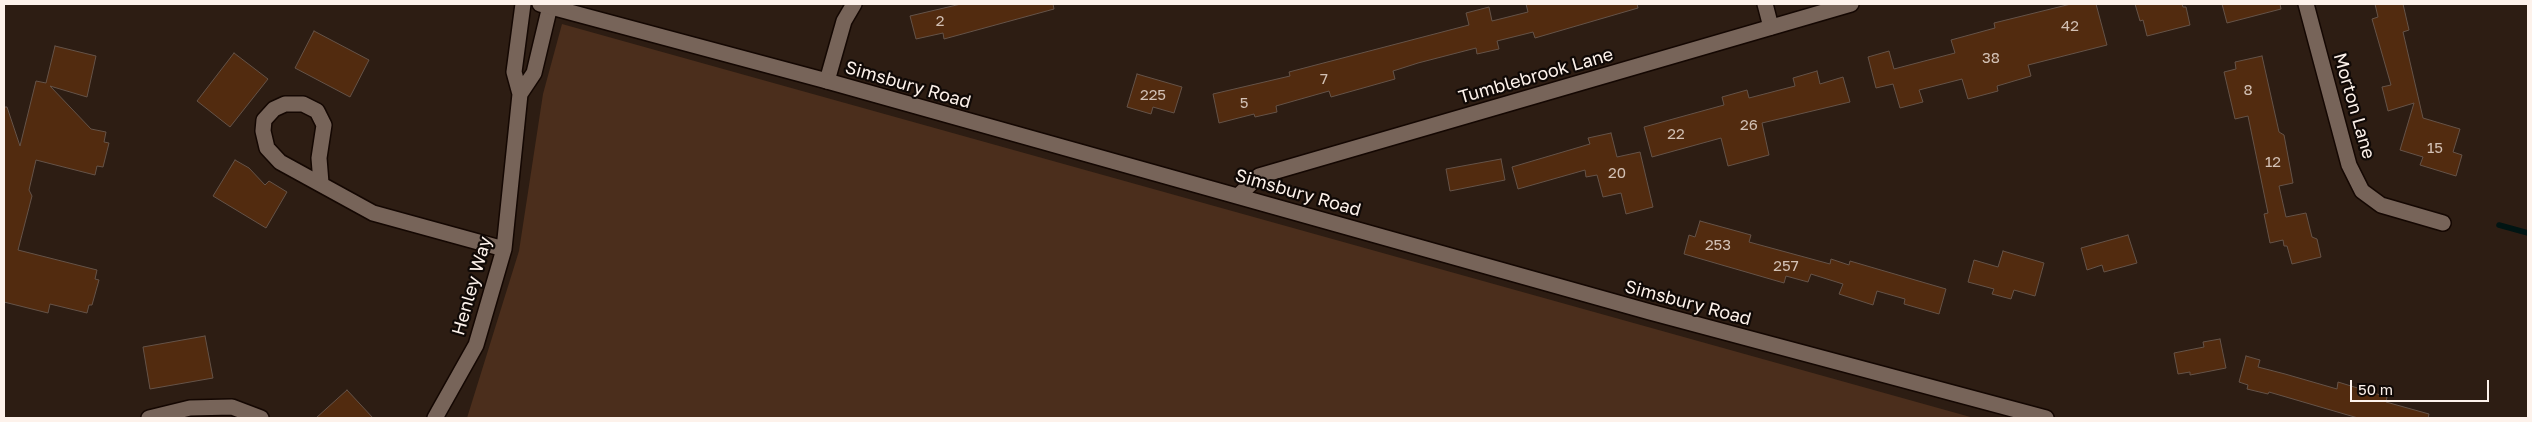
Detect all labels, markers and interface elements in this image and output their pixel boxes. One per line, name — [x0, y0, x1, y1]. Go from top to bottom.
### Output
house number: 2 — [936, 12, 944, 30]
house number: 42 — [2061, 17, 2079, 35]
street label: Tumblebrook Lane — [1456, 44, 1616, 108]
house number: 38 — [1982, 49, 2000, 67]
street label: Morton Lane — [2329, 50, 2379, 162]
street label: Simsbury Road — [843, 57, 973, 113]
house number: 7 — [1320, 70, 1328, 88]
house number: 8 — [2243, 81, 2253, 99]
house number: 225 — [1140, 86, 1166, 104]
house number: 5 — [1240, 94, 1248, 112]
house number: 26 — [1740, 116, 1758, 134]
house number: 22 — [1667, 125, 1685, 143]
house number: 15 — [2427, 139, 2443, 157]
house number: 12 — [2265, 153, 2281, 171]
house number: 20 — [1608, 164, 1626, 182]
street label: Simsbury Road — [1233, 165, 1363, 221]
street label: Henley Way — [448, 234, 496, 338]
house number: 253 — [1705, 236, 1731, 254]
house number: 257 — [1773, 257, 1799, 275]
street label: Simsbury Road — [1622, 276, 1754, 330]
scale bar — [2352, 370, 2491, 402]
text: 50 m — [2358, 380, 2393, 398]

